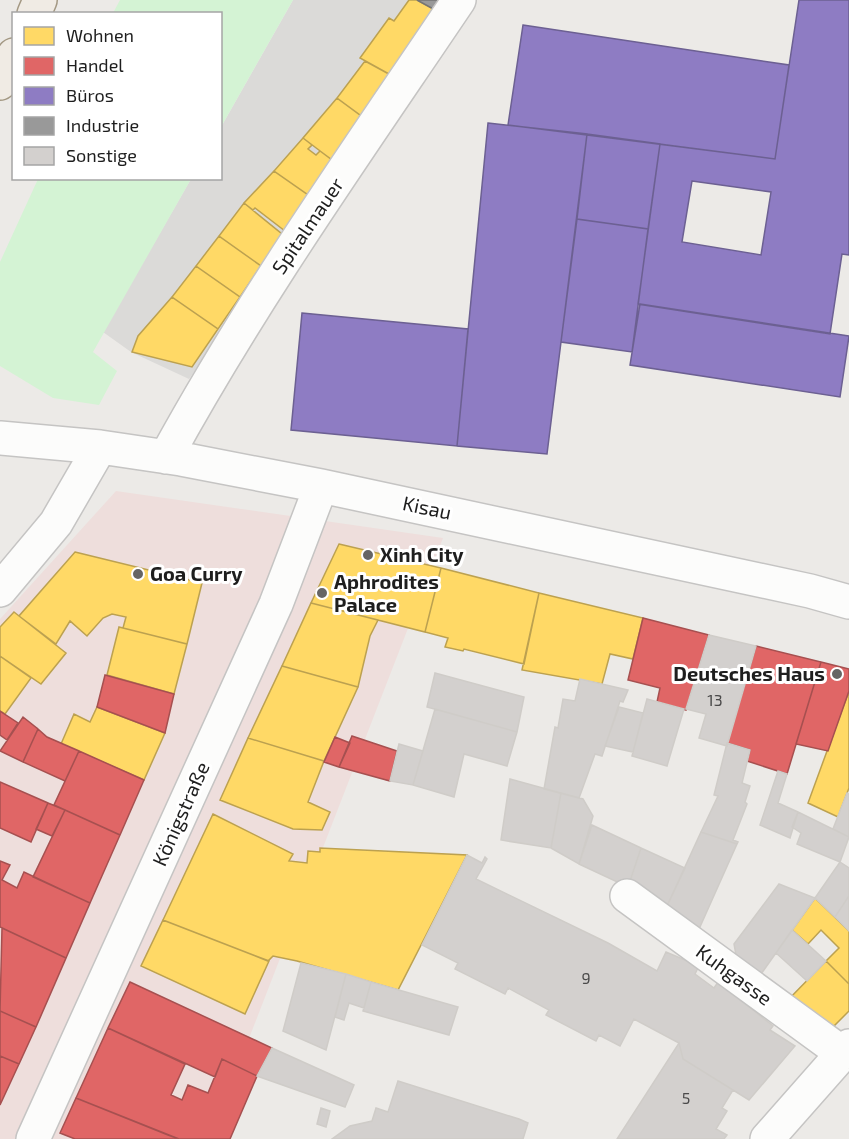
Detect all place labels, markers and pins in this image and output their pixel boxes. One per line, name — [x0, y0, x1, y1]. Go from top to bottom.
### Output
place label: Xinh City — [380, 542, 464, 567]
marker: Xinh City — [361, 548, 375, 562]
place label: Goa Curry — [150, 561, 243, 586]
marker: Goa Curry — [131, 567, 145, 581]
place label: Aphrodites Palace — [334, 569, 439, 616]
marker: Aphrodites Palace — [315, 586, 329, 600]
place label: Deutsches Haus — [673, 661, 825, 685]
marker: Deutsches Haus — [830, 667, 844, 681]

